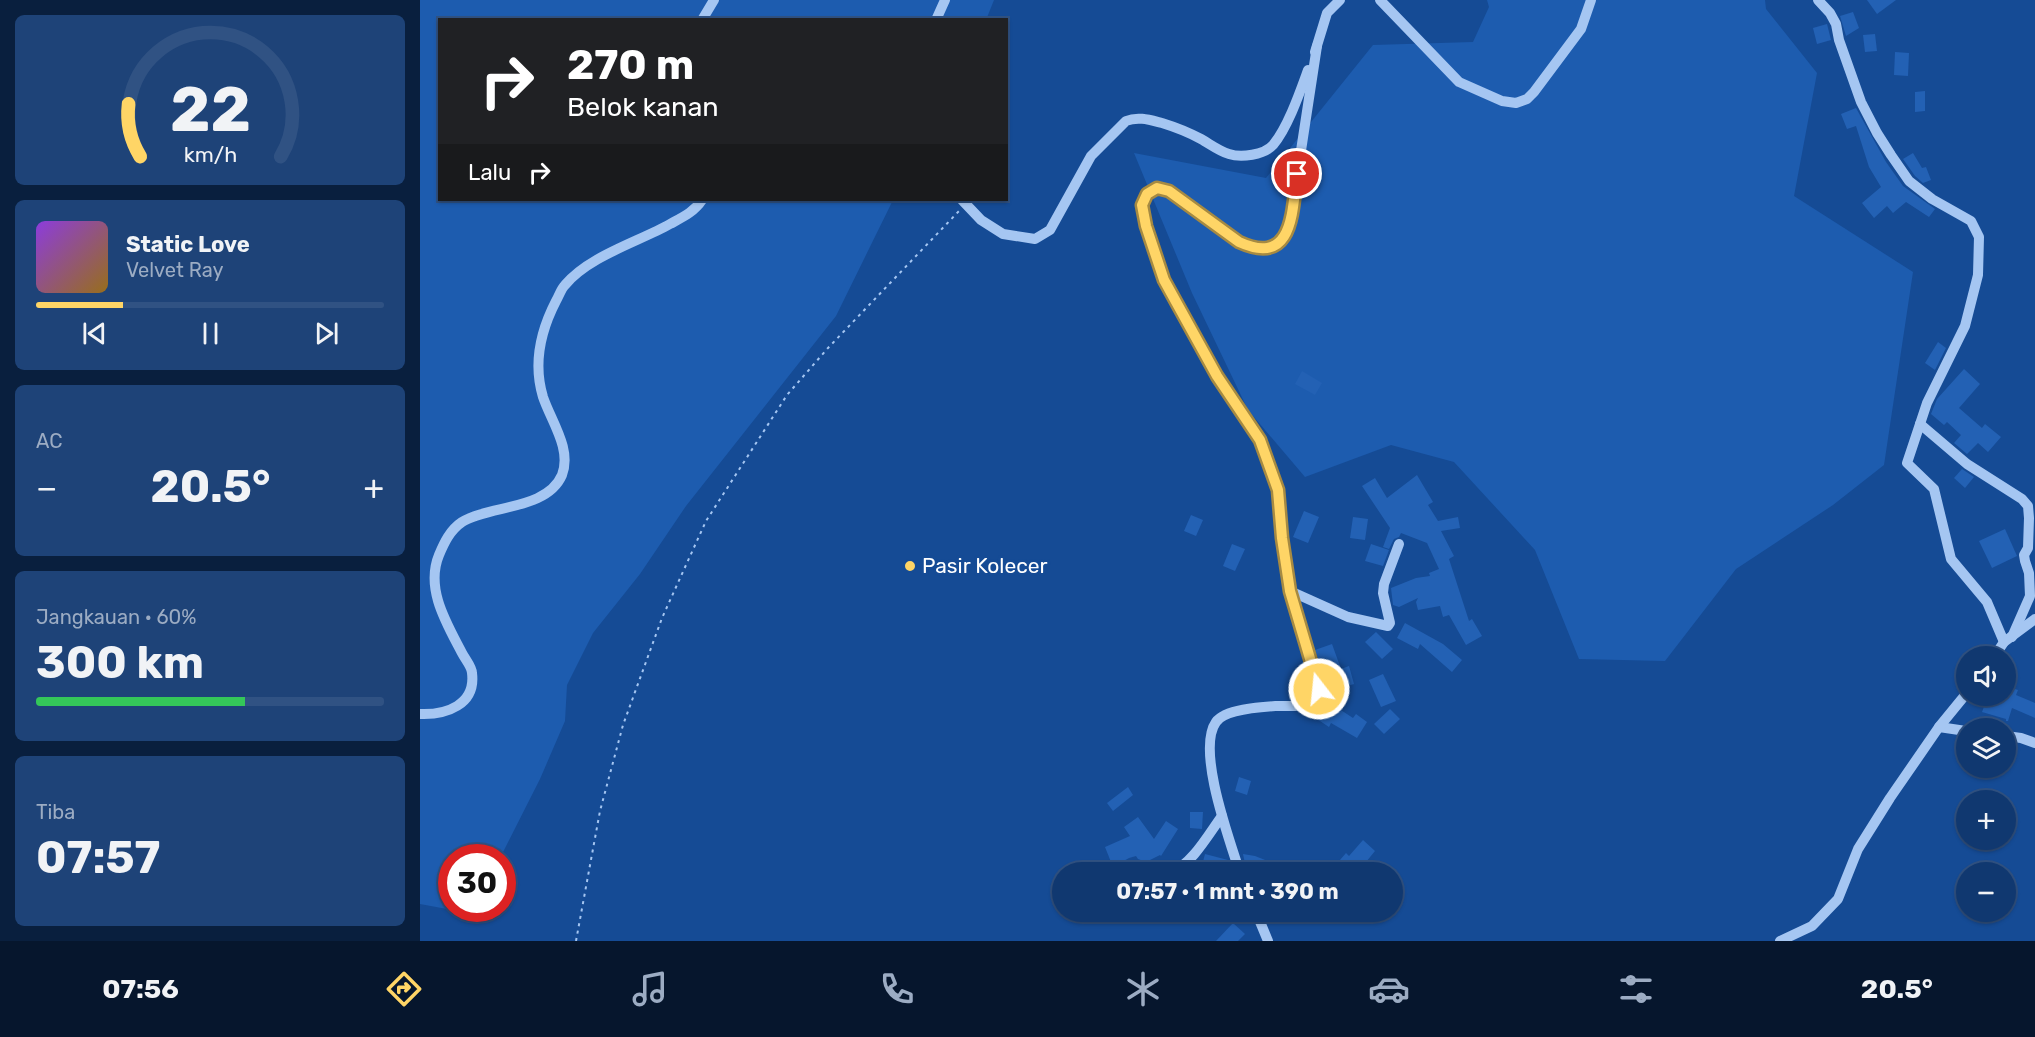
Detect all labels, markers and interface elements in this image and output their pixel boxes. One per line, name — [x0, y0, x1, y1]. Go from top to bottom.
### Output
text: 270 m — [567, 40, 694, 90]
icon: right — [468, 42, 546, 120]
text: 22 — [169, 73, 251, 147]
text: Belok kanan — [567, 91, 719, 123]
text: km/h — [183, 142, 237, 167]
pin — [1271, 148, 1322, 199]
icon: right — [523, 156, 556, 189]
icon: arrive — [1280, 157, 1313, 190]
text: Lalu — [468, 159, 511, 186]
text: Static Love — [126, 231, 250, 258]
text: Velvet Ray — [126, 258, 224, 282]
icon: previous — [78, 317, 111, 350]
icon: pause — [194, 317, 227, 350]
icon: next — [310, 317, 343, 350]
text: AC — [36, 429, 62, 453]
text: 20.5° — [151, 460, 270, 513]
text: − — [36, 468, 57, 507]
text: + — [363, 468, 384, 507]
place label: Pasir Kolecer — [922, 553, 1048, 578]
marker: Pasir Kolecer — [903, 559, 917, 573]
text: Jangkauan · 60% — [36, 605, 196, 629]
text: 300 km — [36, 636, 204, 689]
map controls — [1956, 646, 2016, 922]
button: sound — [1956, 646, 2016, 706]
position arrow — [1287, 657, 1351, 721]
button: layers — [1956, 718, 2016, 778]
button: + — [1956, 790, 2016, 850]
text: Tiba — [36, 800, 75, 824]
text: 07:57 — [36, 831, 160, 884]
speed limit sign: 30 — [438, 844, 516, 922]
button: − — [1956, 862, 2016, 922]
text: 07:57 · 1 mnt · 390 m — [1116, 878, 1339, 905]
icon: directions — [383, 968, 425, 1010]
icon: music — [629, 968, 671, 1010]
icon: phone — [876, 968, 918, 1010]
icon: climate — [1122, 968, 1164, 1010]
icon: car — [1368, 968, 1410, 1010]
icon: filters — [1615, 968, 1657, 1010]
text: 07:56 — [102, 973, 179, 1005]
text: 20.5° — [1861, 973, 1933, 1005]

